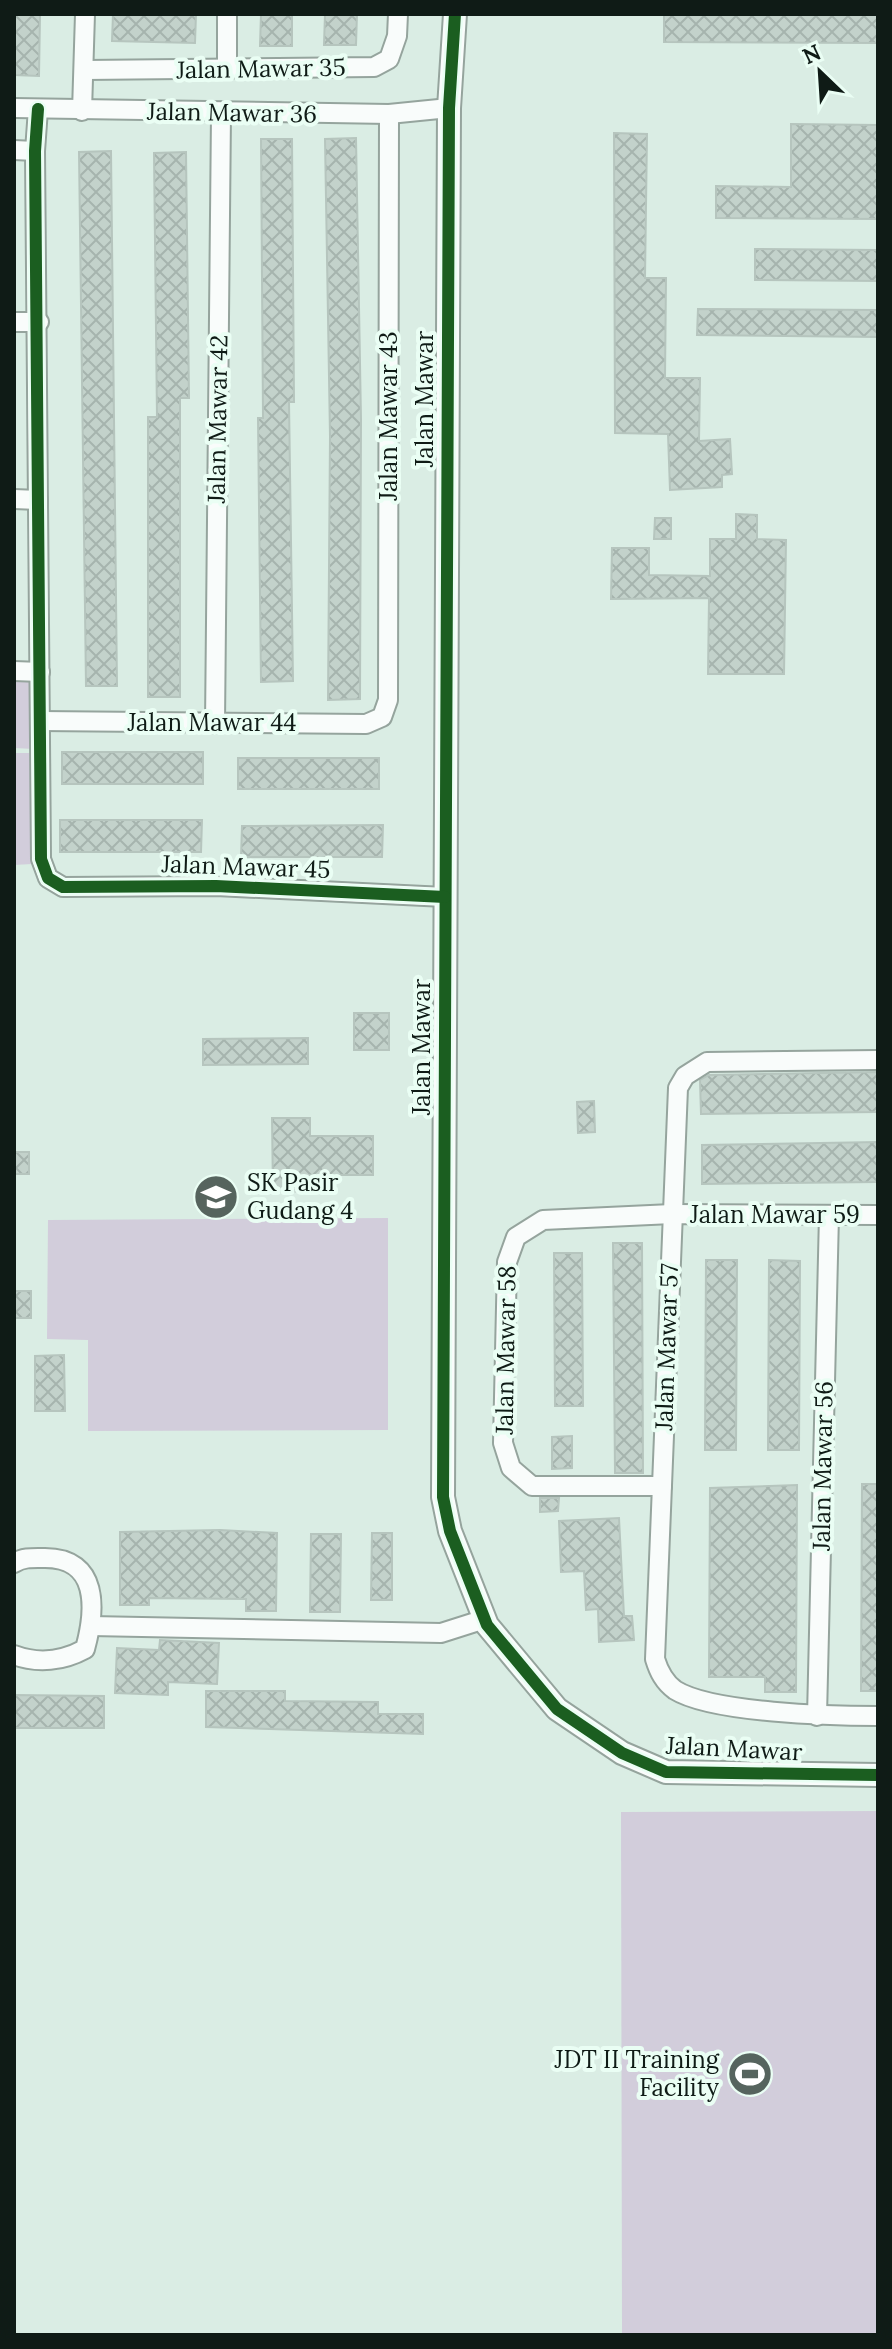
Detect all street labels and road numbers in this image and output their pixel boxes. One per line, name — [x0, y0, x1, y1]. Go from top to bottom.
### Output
street label: Jalan Mawar 35 — [175, 52, 346, 85]
street label: Jalan Mawar 36 — [146, 96, 317, 129]
street label: Jalan Mawar — [409, 330, 440, 468]
street label: Jalan Mawar 43 — [373, 331, 404, 502]
street label: Jalan Mawar 42 — [201, 334, 234, 505]
street label: Jalan Mawar 44 — [127, 707, 296, 738]
street label: Jalan Mawar 45 — [160, 848, 331, 885]
street label: Jalan Mawar — [406, 978, 437, 1116]
street label: Jalan Mawar 59 — [689, 1199, 860, 1230]
street label: Jalan Mawar 57 — [648, 1263, 685, 1432]
street label: Jalan Mawar 58 — [489, 1265, 522, 1436]
street label: Jalan Mawar 56 — [806, 1381, 839, 1552]
street label: Jalan Mawar — [664, 1729, 804, 1768]

